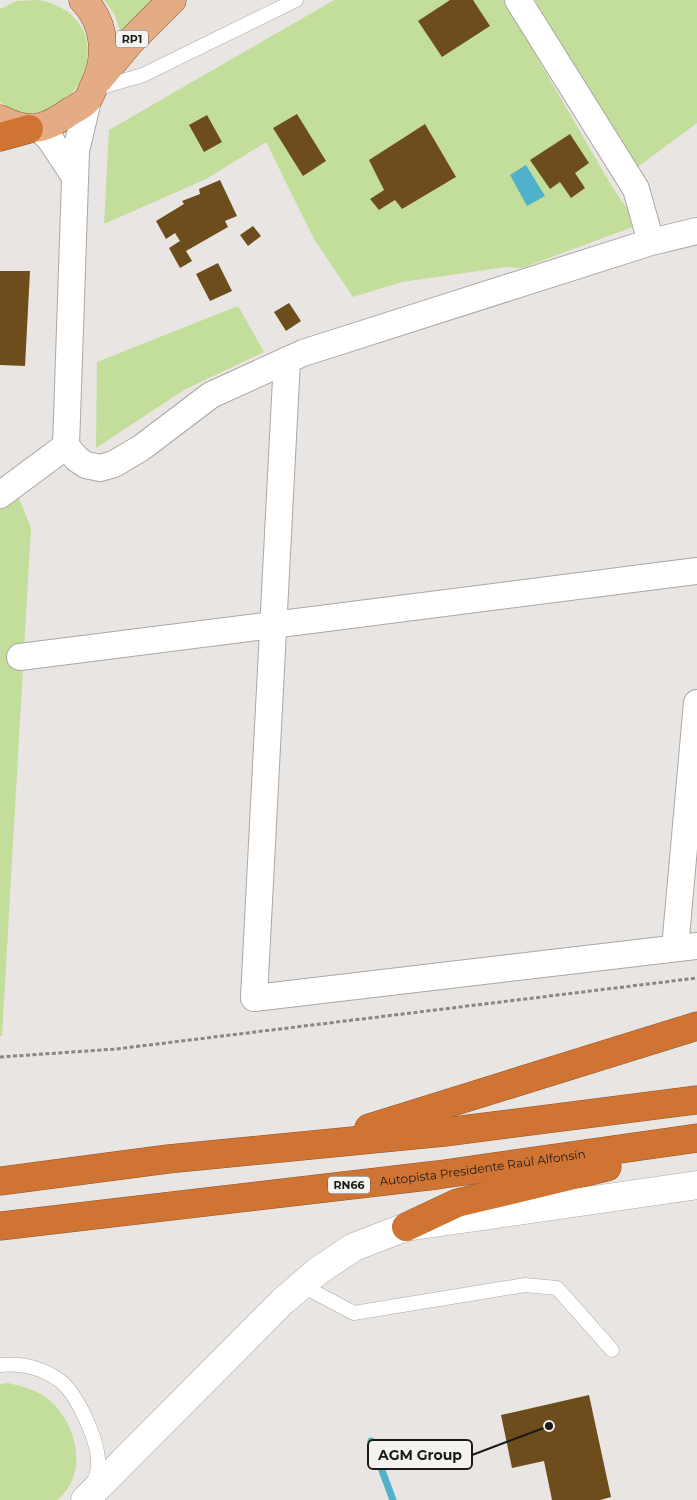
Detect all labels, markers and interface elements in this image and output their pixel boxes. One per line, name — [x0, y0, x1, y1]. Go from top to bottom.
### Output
road number: RP1 — [116, 30, 148, 48]
street label: Autopista Presidente Raúl Alfonsín — [379, 1146, 586, 1189]
road number: RN66 — [328, 1176, 370, 1194]
callout: AGM Group — [368, 1440, 472, 1469]
text: AGM Group — [377, 1446, 462, 1464]

